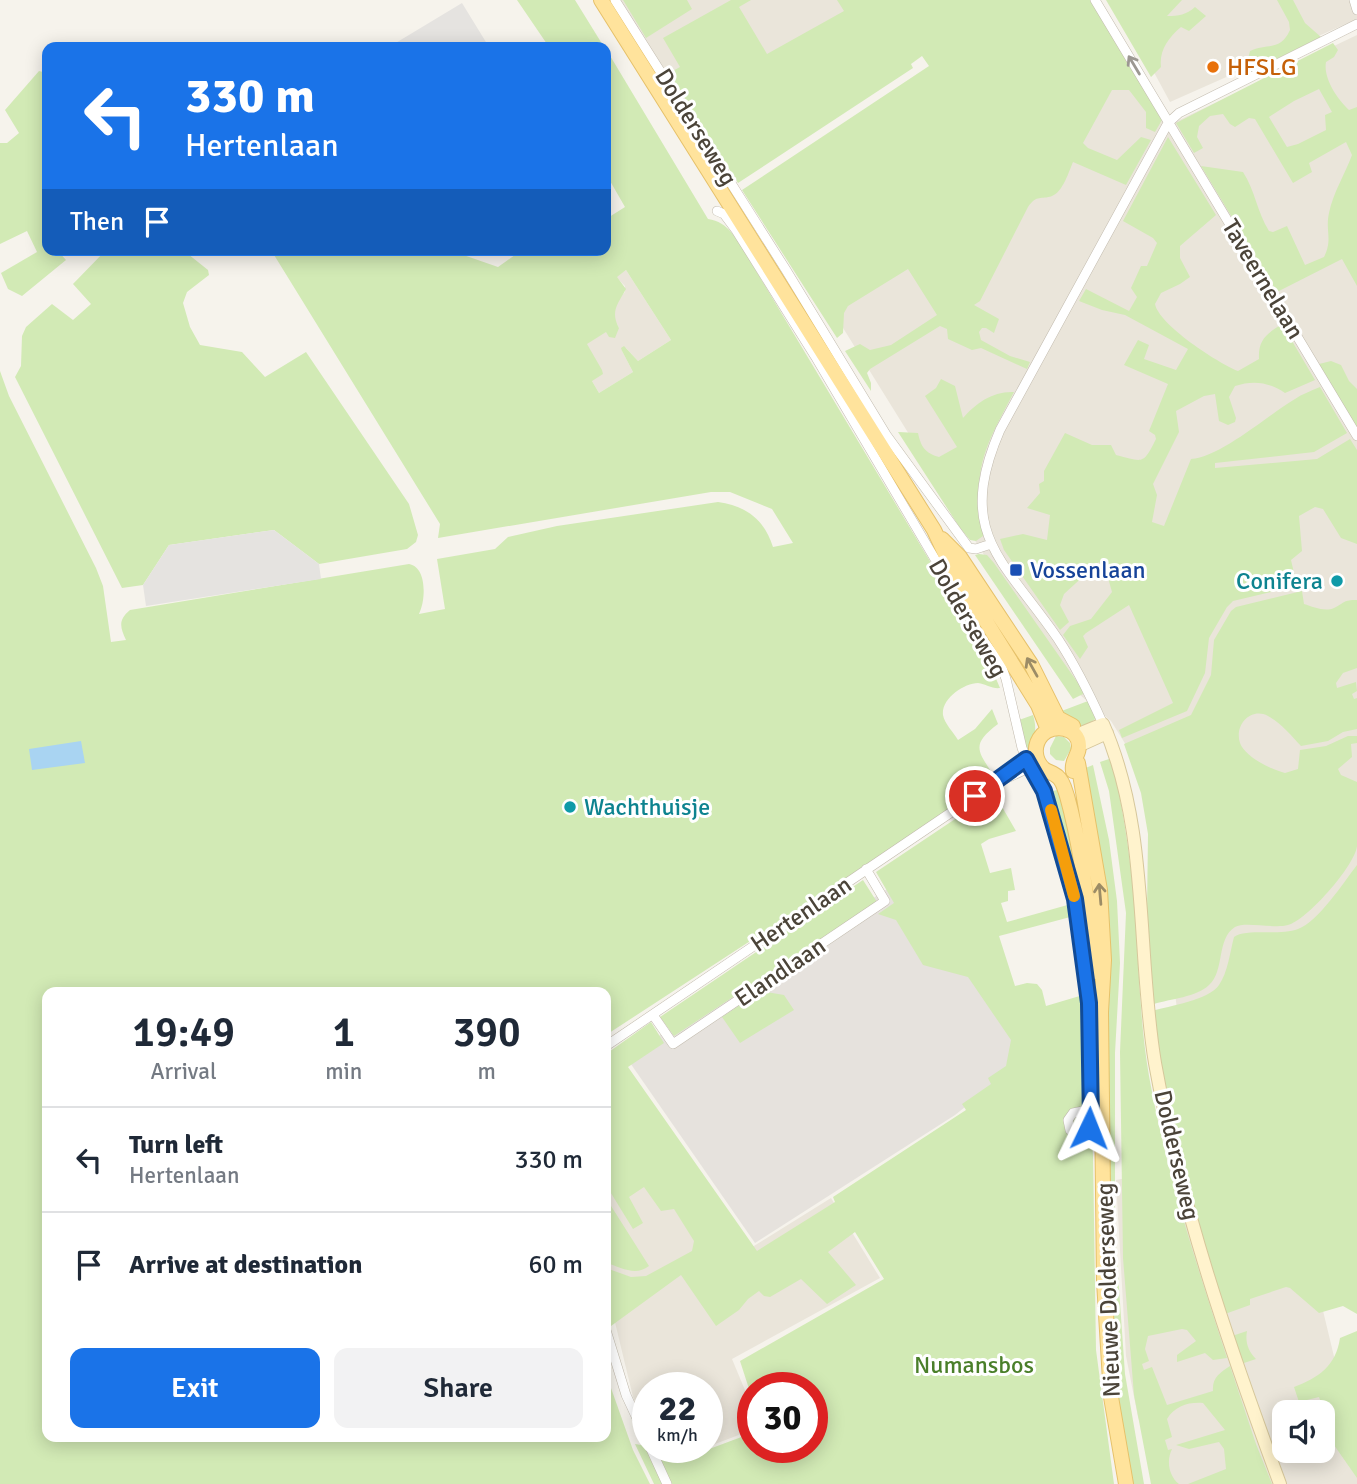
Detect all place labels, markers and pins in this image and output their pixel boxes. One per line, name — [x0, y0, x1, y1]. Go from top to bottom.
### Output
place label: HFSLG — [1227, 52, 1296, 82]
marker: HFSLG — [1205, 59, 1221, 75]
place label: Vossenlaan — [1030, 555, 1146, 585]
marker: Vossenlaan — [1008, 562, 1024, 578]
place label: Conifera — [1236, 566, 1323, 596]
marker: Conifera — [1329, 573, 1345, 589]
pin — [945, 766, 1005, 826]
place label: Wachthuisje — [584, 792, 710, 822]
marker: Wachthuisje — [562, 799, 578, 815]

